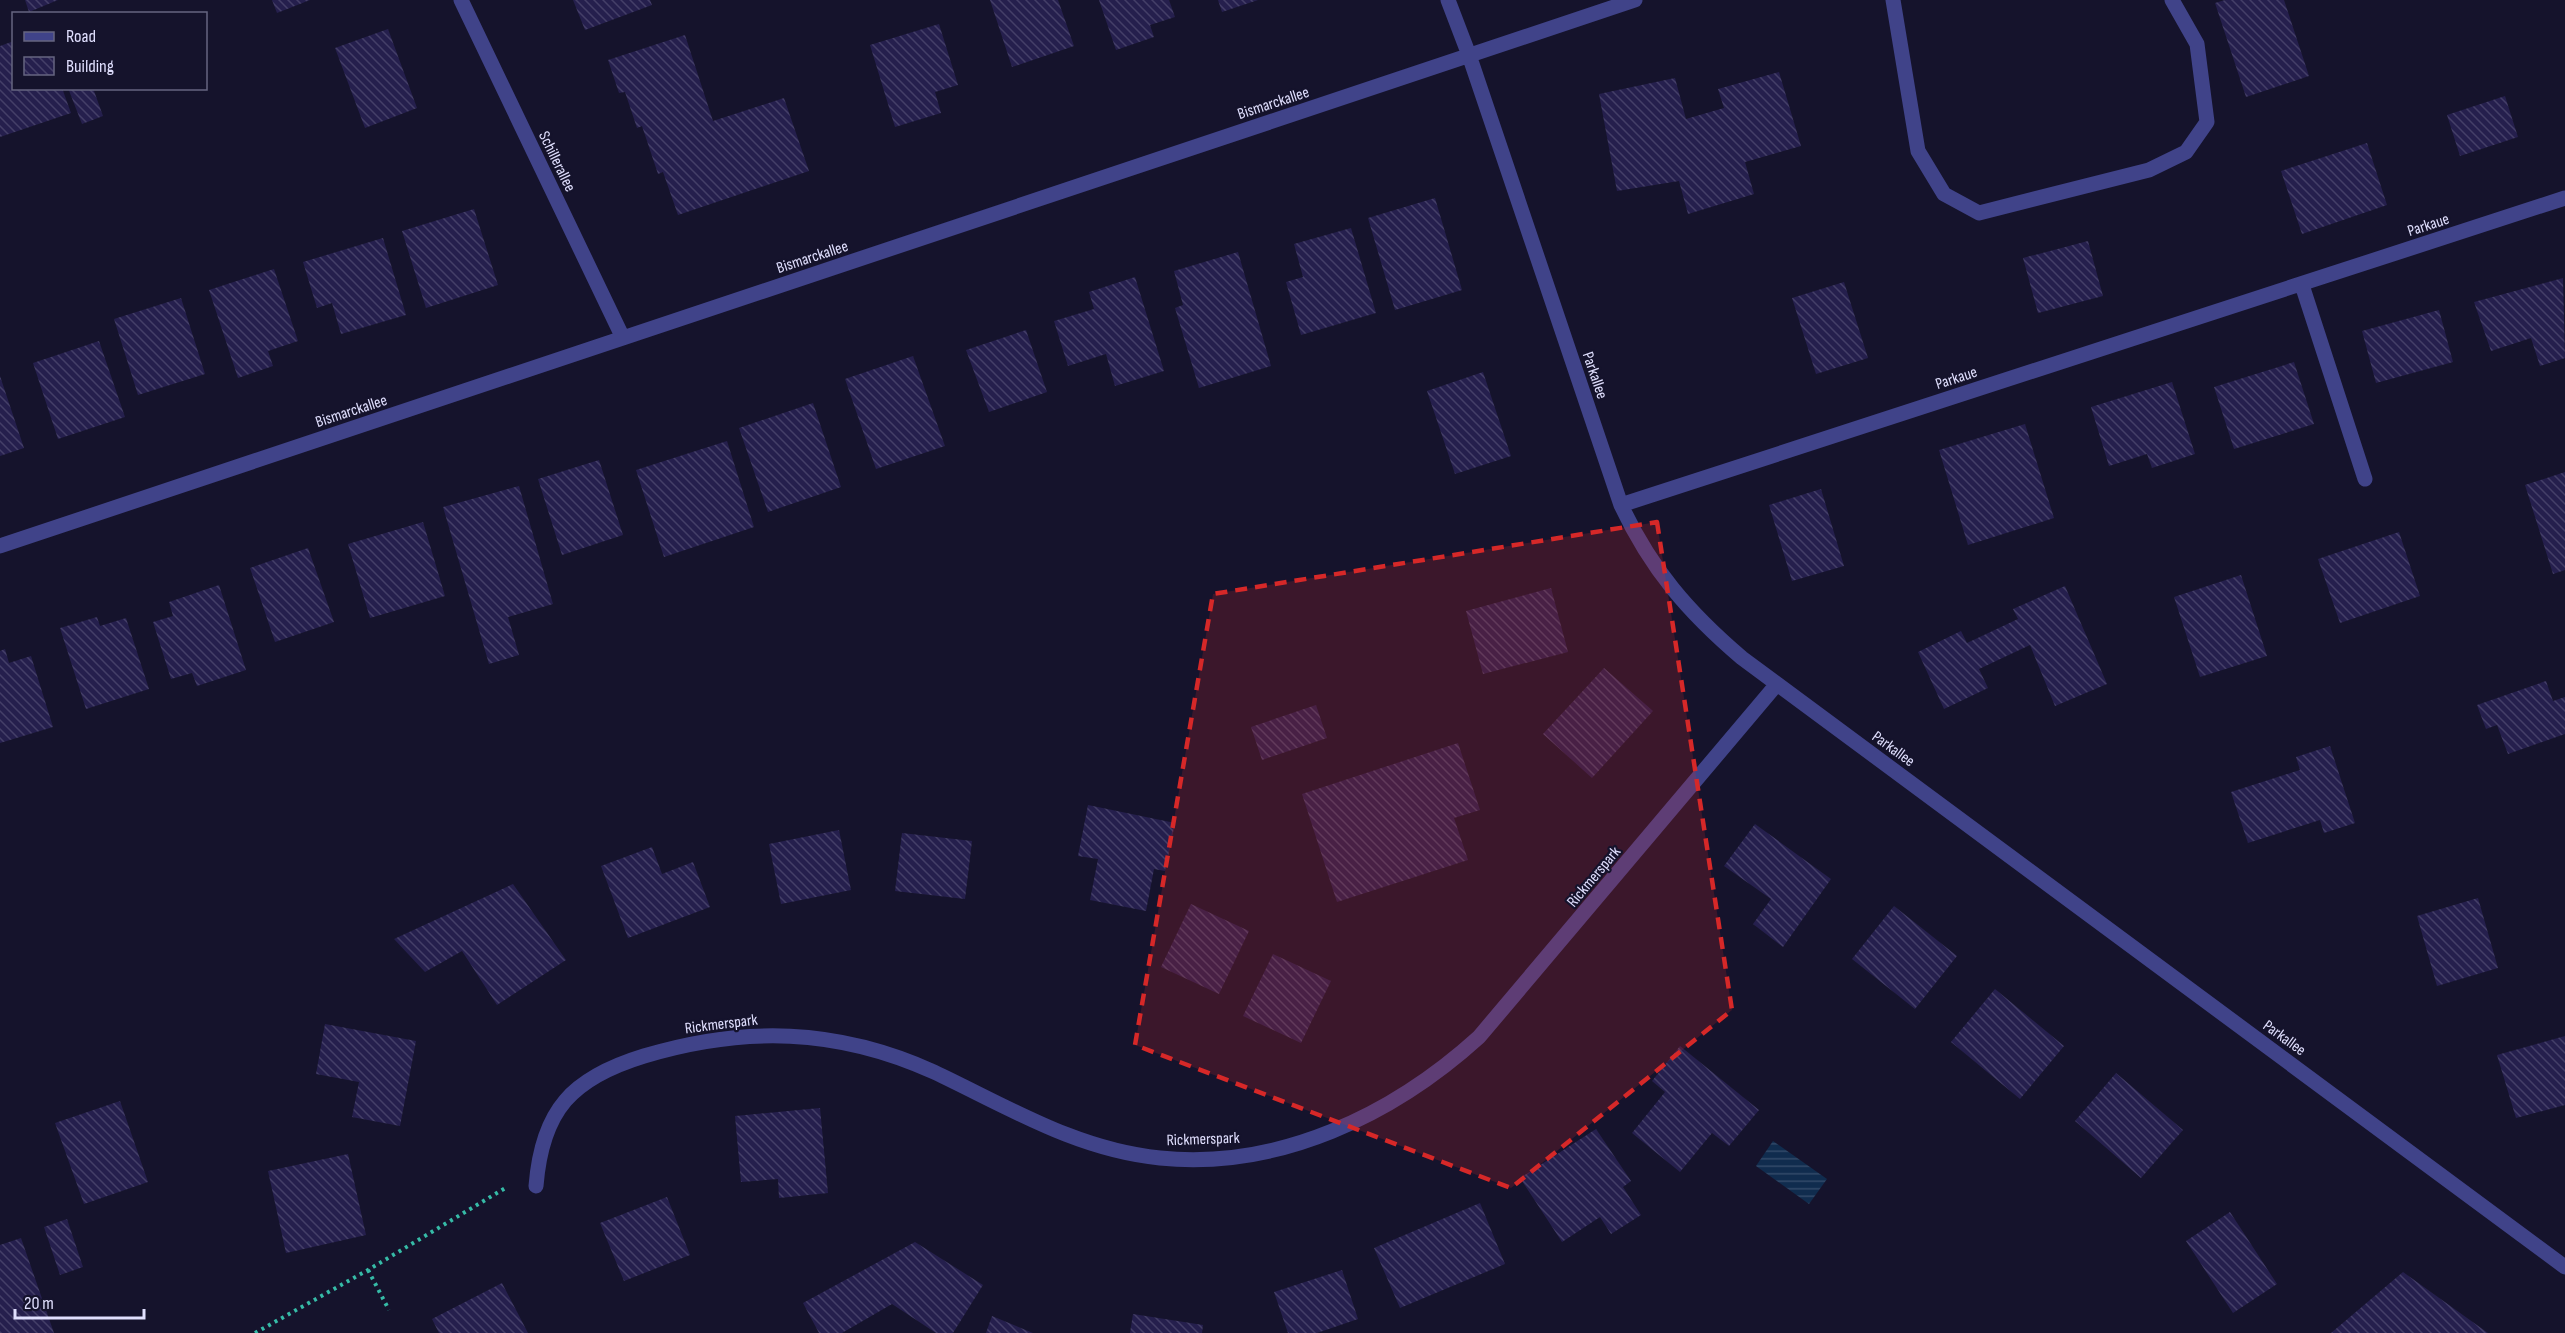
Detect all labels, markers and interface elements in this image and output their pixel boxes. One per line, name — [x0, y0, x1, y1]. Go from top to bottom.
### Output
legend — [12, 12, 207, 90]
text: Road — [66, 26, 96, 47]
text: Building — [66, 56, 114, 77]
street label: Bismarckallee — [1235, 83, 1312, 124]
street label: Schillerallee — [534, 128, 579, 195]
street label: Parkaue — [2405, 210, 2452, 241]
street label: Bismarckallee — [774, 237, 851, 278]
street label: Parkallee — [1578, 350, 1611, 401]
street label: Parkaue — [1933, 363, 1980, 394]
street label: Bismarckallee — [313, 391, 390, 432]
street label: Parkallee — [1868, 727, 1918, 771]
street label: Rickmerspark — [1563, 843, 1625, 911]
street label: Rickmerspark — [684, 1011, 759, 1038]
street label: Parkallee — [2259, 1016, 2309, 1060]
street label: Rickmerspark — [1166, 1129, 1240, 1150]
scale bar — [15, 1282, 144, 1320]
text: 20 m — [24, 1293, 54, 1314]

